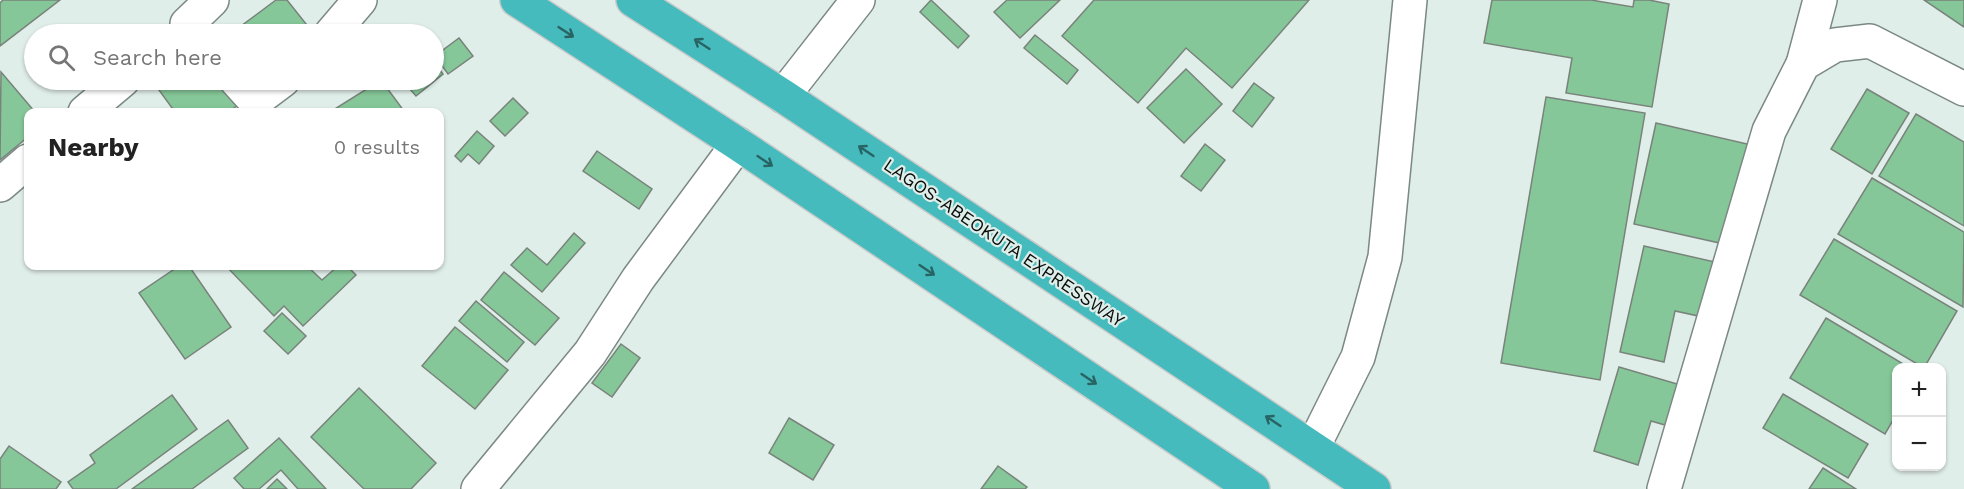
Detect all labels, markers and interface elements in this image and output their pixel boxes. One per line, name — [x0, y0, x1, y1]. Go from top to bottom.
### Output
search box — [24, 24, 444, 90]
one-way arrow — [557, 26, 574, 38]
one-way arrow — [694, 38, 711, 50]
icon: search — [45, 41, 78, 74]
text: Search here — [93, 45, 222, 70]
text: Nearby — [48, 132, 139, 162]
text: 0 results — [334, 135, 420, 159]
one-way arrow — [858, 145, 874, 157]
street label: LAGOS-ABEOKUTA EXPRESSWAY — [880, 154, 1129, 332]
one-way arrow — [756, 155, 772, 167]
one-way arrow — [918, 264, 934, 276]
map controls — [1892, 363, 1946, 471]
button: + — [1892, 363, 1946, 417]
one-way arrow — [1080, 373, 1096, 385]
one-way arrow — [1266, 415, 1282, 427]
button: − — [1892, 417, 1946, 471]

